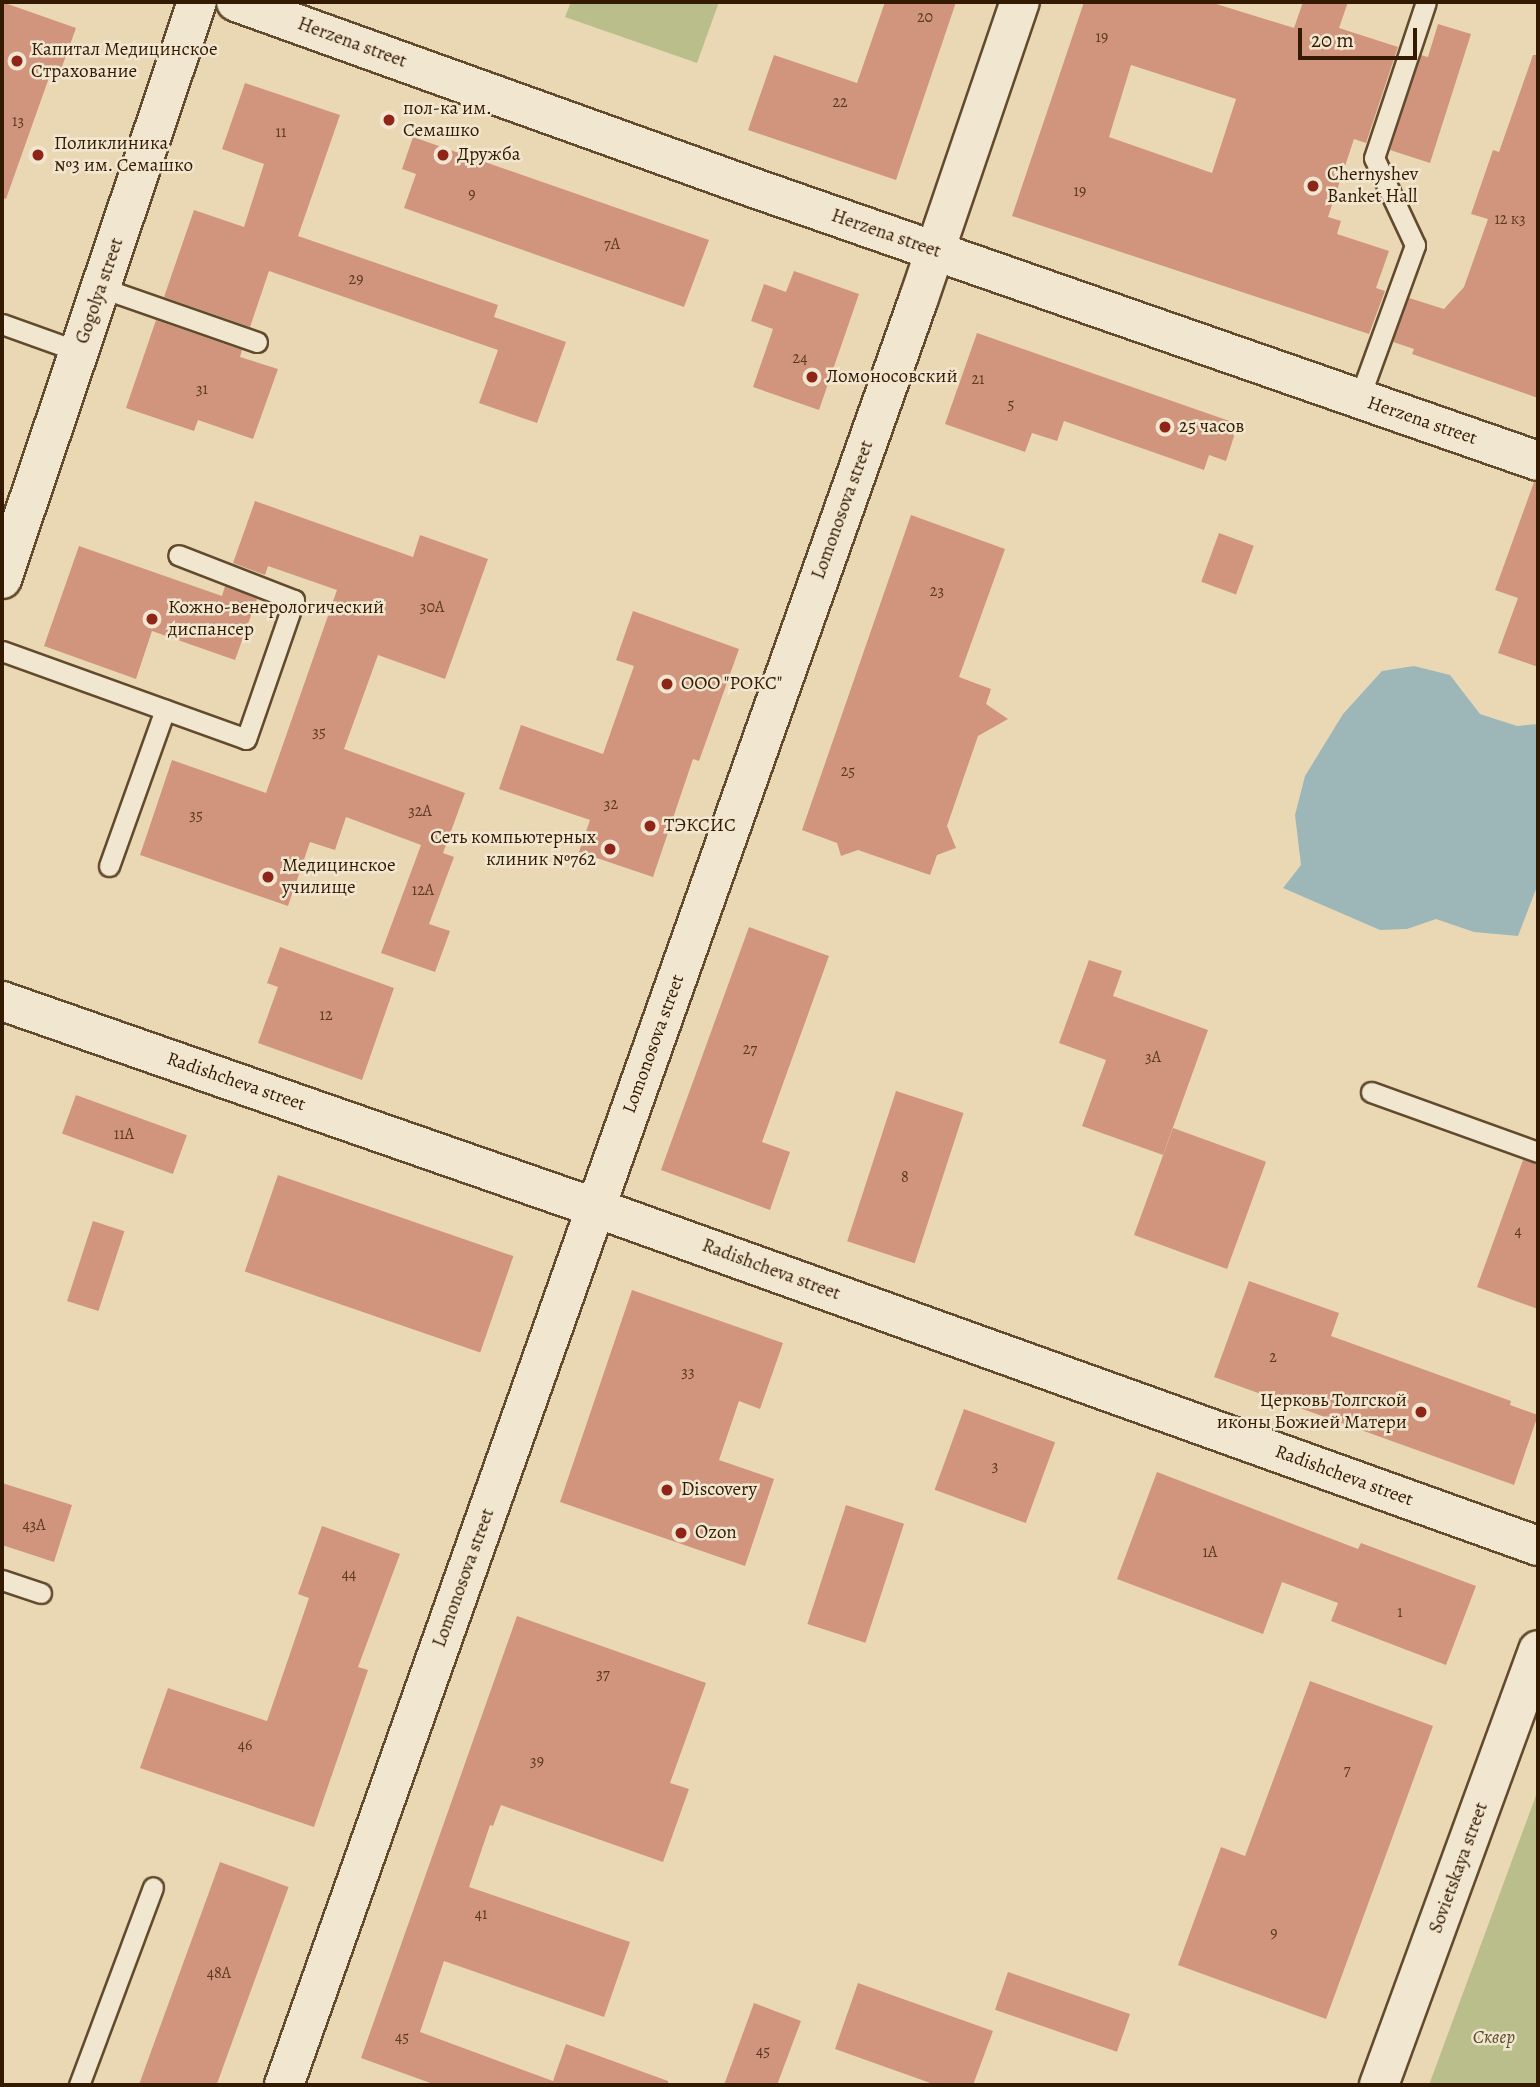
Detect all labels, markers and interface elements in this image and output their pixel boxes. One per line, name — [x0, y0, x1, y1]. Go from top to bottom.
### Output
house number: 20 — [917, 7, 933, 27]
street label: Herzena street — [294, 13, 410, 73]
scale bar — [1302, 14, 1421, 58]
text: 20 m — [1311, 26, 1354, 54]
house number: 19 — [1096, 27, 1108, 47]
place label: Капитал Медицинское Страхование — [31, 39, 218, 83]
marker: Капитал Медицинское Страхование — [9, 53, 25, 69]
house number: 22 — [832, 92, 848, 112]
place label: пол-ка им. Семашко — [403, 98, 492, 142]
house number: 13 — [12, 111, 24, 131]
marker: пол-ка им. Семашко — [381, 112, 397, 128]
house number: 11 — [276, 122, 286, 142]
place label: Поликлиника №3 им. Семашко — [54, 133, 193, 177]
place label: Дружба — [457, 144, 520, 166]
marker: Поликлиника №3 им. Семашко — [28, 145, 48, 165]
marker: Дружба — [435, 147, 451, 163]
place label: Chernyshev Banket Hall — [1327, 164, 1418, 208]
marker: Chernyshev Banket Hall — [1305, 178, 1321, 194]
house number: 19 — [1074, 181, 1086, 201]
house number: 9 — [468, 184, 476, 204]
street label: Herzena street — [828, 205, 944, 263]
house number: 12 к3 — [1494, 209, 1526, 229]
house number: 7А — [604, 234, 620, 254]
street label: Gogolya street — [71, 235, 129, 347]
house number: 29 — [349, 269, 363, 289]
house number: 24 — [793, 348, 807, 368]
place label: Ломоносовский — [826, 366, 958, 388]
marker: Ломоносовский — [804, 369, 820, 385]
house number: 21 — [971, 369, 985, 389]
house number: 31 — [196, 379, 208, 399]
street label: Herzena street — [1364, 392, 1480, 450]
house number: 5 — [1008, 394, 1014, 414]
place label: 25 часов — [1179, 416, 1244, 438]
marker: 25 часов — [1157, 419, 1173, 435]
street label: Lomonosova street — [807, 437, 879, 583]
house number: 23 — [930, 581, 944, 601]
place label: Кожно-венерологический диспансер — [168, 597, 384, 641]
house number: 30А — [420, 597, 444, 617]
marker: Кожно-венерологический диспансер — [142, 609, 162, 629]
place label: ООО "РОКС" — [681, 673, 783, 695]
marker: ООО "РОКС" — [659, 676, 675, 692]
house number: 35 — [312, 722, 326, 742]
house number: 25 — [841, 761, 855, 781]
house number: 32 — [604, 794, 618, 814]
house number: 32А — [408, 801, 432, 821]
house number: 35 — [189, 805, 203, 825]
place label: ТЭКСИС — [664, 815, 736, 837]
marker: ТЭКСИС — [642, 818, 658, 834]
place label: Сеть компьютерных клиник №762 — [430, 827, 596, 871]
marker: Сеть компьютерных клиник №762 — [602, 841, 618, 857]
place label: Медицинское училище — [282, 855, 396, 899]
marker: Медицинское училище — [260, 869, 276, 885]
house number: 12А — [412, 880, 434, 900]
street label: Lomonosova street — [618, 971, 690, 1117]
house number: 12 — [319, 1005, 333, 1025]
house number: 27 — [743, 1039, 757, 1059]
house number: 3А — [1145, 1047, 1161, 1067]
street label: Radishcheva street — [164, 1048, 308, 1116]
house number: 11А — [114, 1124, 134, 1144]
house number: 8 — [901, 1167, 909, 1187]
house number: 4 — [1514, 1221, 1522, 1241]
street label: Radishcheva street — [699, 1234, 843, 1306]
house number: 2 — [1269, 1347, 1277, 1367]
house number: 33 — [681, 1362, 695, 1382]
place label: Церковь Толгской иконы Божией Матери — [1217, 1390, 1407, 1434]
marker: Церковь Толгской иконы Божией Матери — [1413, 1404, 1429, 1420]
street label: Radishcheva street — [1272, 1440, 1416, 1512]
house number: 3 — [992, 1456, 998, 1476]
place label: Discovery — [681, 1479, 757, 1501]
marker: Discovery — [659, 1482, 675, 1498]
street label: Lomonosova street — [428, 1505, 500, 1651]
house number: 43А — [22, 1515, 46, 1535]
place label: Ozon — [695, 1522, 737, 1544]
marker: Ozon — [673, 1525, 689, 1541]
house number: 1А — [1203, 1542, 1217, 1562]
house number: 44 — [342, 1564, 356, 1584]
house number: 1 — [1397, 1602, 1403, 1622]
house number: 37 — [596, 1664, 610, 1684]
house number: 46 — [238, 1735, 252, 1755]
house number: 39 — [530, 1751, 544, 1771]
house number: 7 — [1344, 1760, 1350, 1780]
street label: Sovietskaya street — [1425, 1799, 1493, 1937]
house number: 41 — [475, 1904, 487, 1924]
house number: 9 — [1270, 1923, 1278, 1943]
house number: 48А — [207, 1963, 231, 1983]
house number: 45 — [395, 2027, 409, 2047]
park label: Сквер — [1473, 2027, 1515, 2049]
house number: 45 — [756, 2041, 770, 2061]

